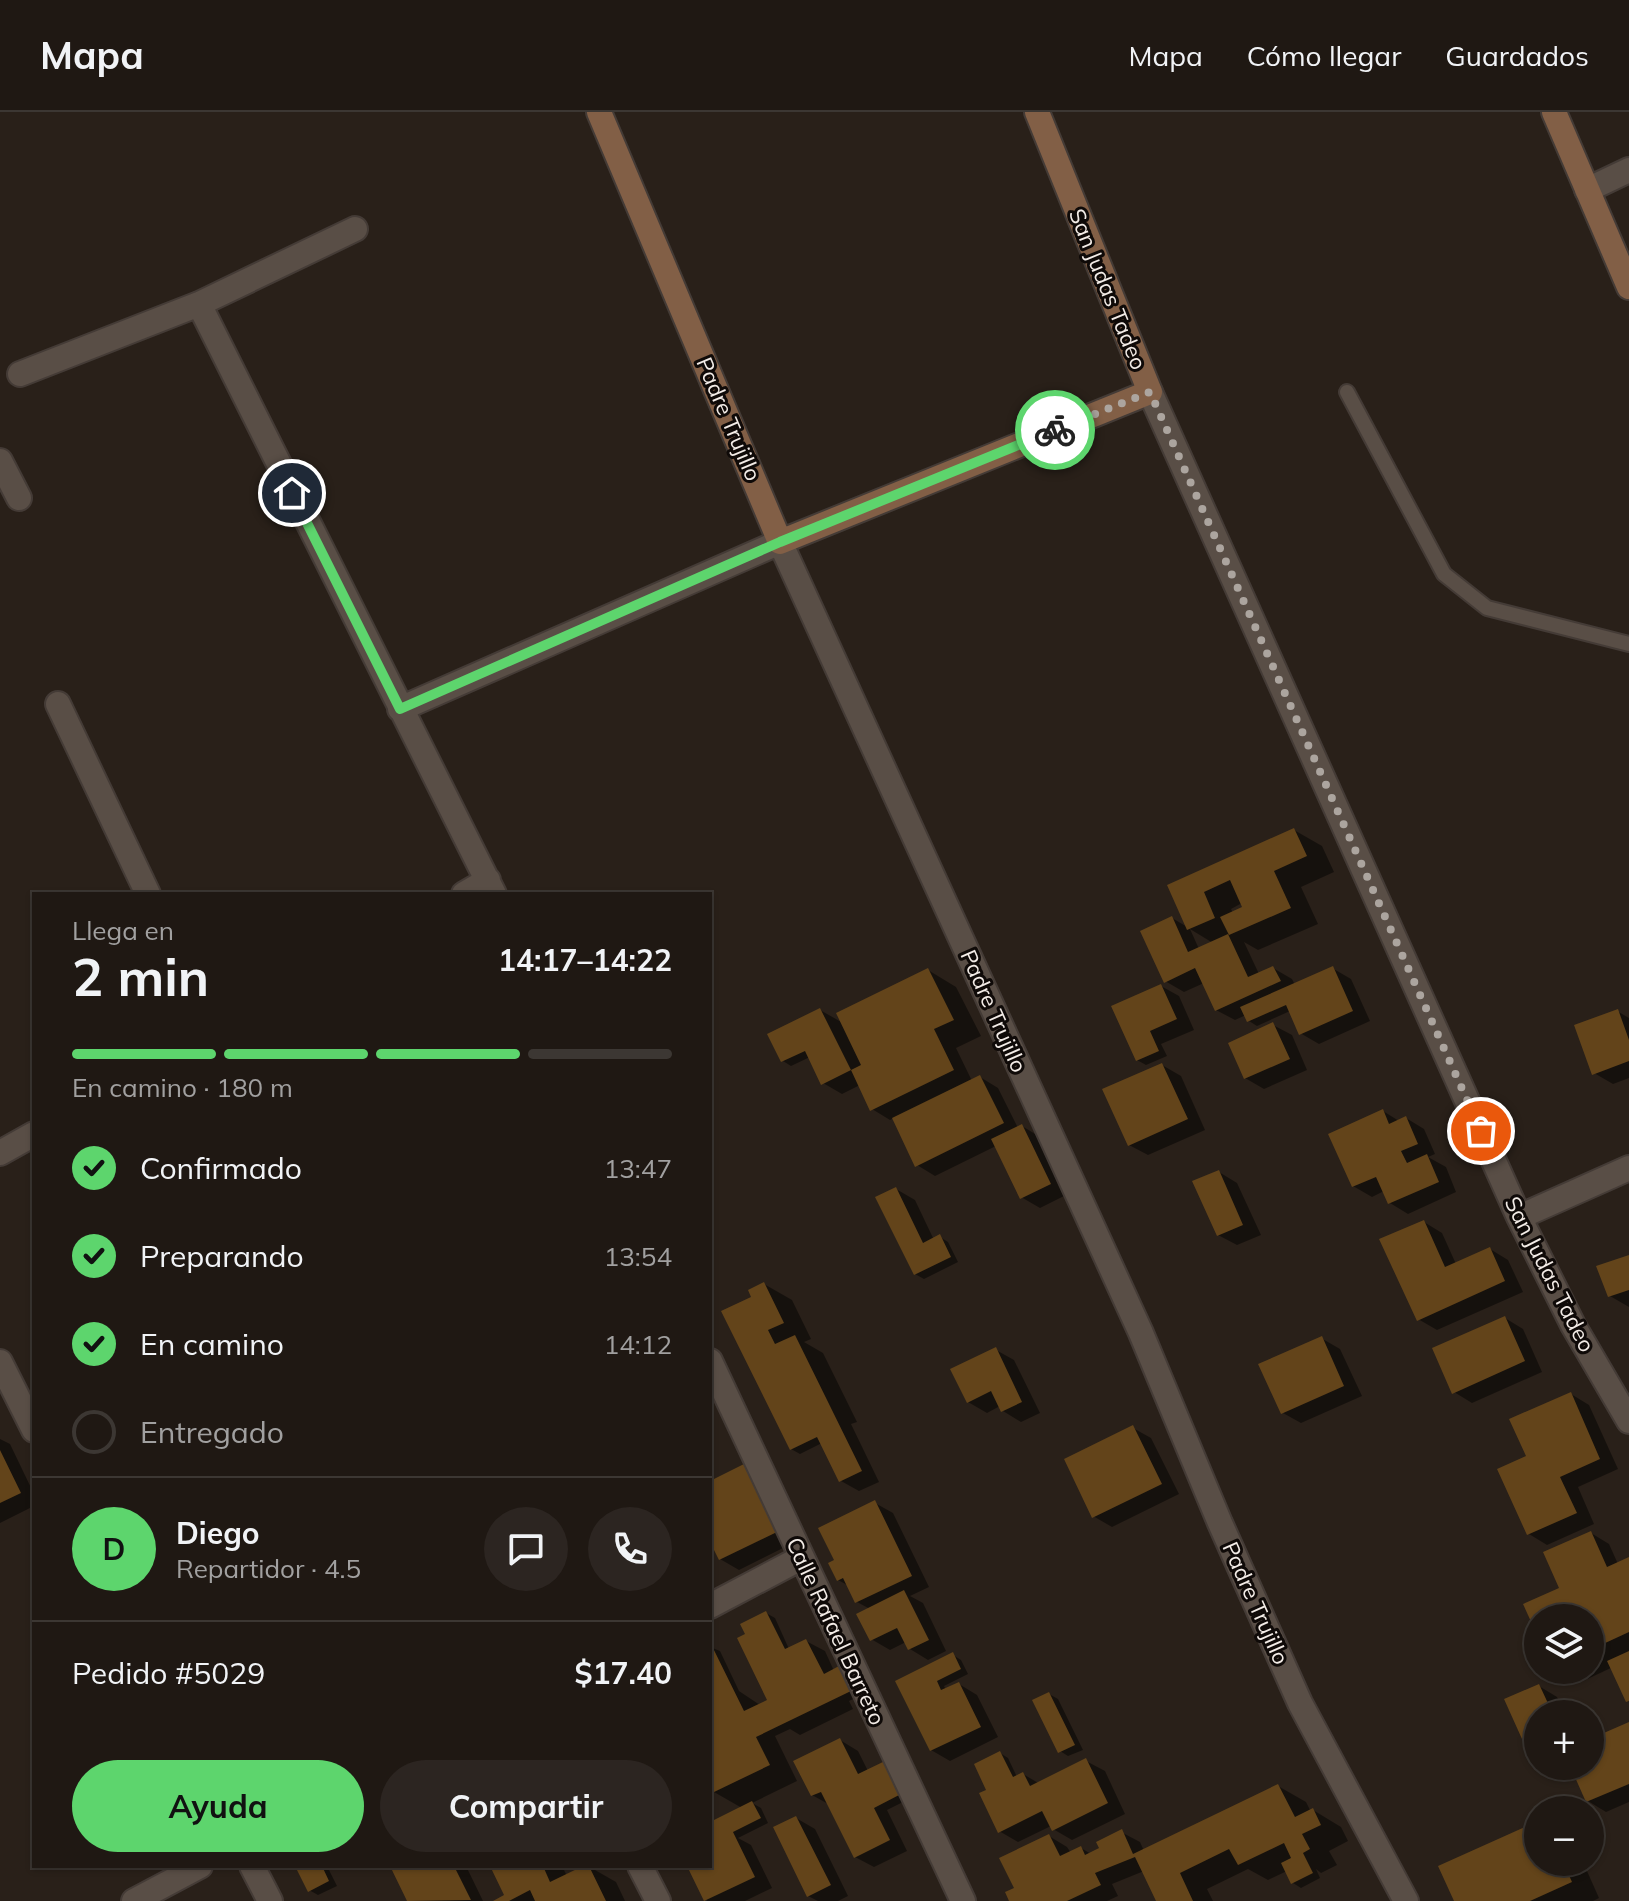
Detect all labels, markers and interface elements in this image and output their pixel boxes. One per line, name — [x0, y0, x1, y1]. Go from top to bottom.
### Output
text: Mapa — [40, 31, 144, 79]
text: Mapa — [1128, 38, 1203, 73]
text: Cómo llegar — [1247, 38, 1401, 73]
text: Guardados — [1445, 38, 1589, 73]
street label: San Judas Tadeo — [1063, 204, 1153, 374]
street label: Padre Trujillo — [690, 353, 768, 485]
courier — [1015, 390, 1095, 470]
icon: bike — [1033, 408, 1077, 452]
pin — [258, 459, 326, 527]
icon: home — [270, 471, 314, 515]
text: Llega en — [72, 914, 174, 947]
text: 14:17–14:22 — [498, 941, 672, 979]
text: 2 min — [72, 944, 209, 1009]
street label: Padre Trujillo — [954, 945, 1034, 1077]
text: En camino · 180 m — [72, 1071, 293, 1104]
pin — [1447, 1097, 1515, 1165]
icon: bag — [1459, 1109, 1503, 1153]
icon: check — [72, 1146, 116, 1190]
text: Confirmado — [140, 1149, 302, 1187]
text: 13:47 — [604, 1152, 672, 1185]
street label: San Judas Tadeo — [1499, 1191, 1601, 1357]
icon: check — [72, 1234, 116, 1278]
text: Preparando — [140, 1237, 304, 1275]
text: 13:54 — [604, 1240, 672, 1273]
icon: check — [72, 1322, 116, 1366]
text: En camino — [140, 1325, 284, 1363]
text: 14:12 — [604, 1328, 672, 1361]
text: Entregado — [140, 1413, 284, 1451]
button: chat — [484, 1507, 568, 1591]
button: phone — [588, 1507, 672, 1591]
text: Diego — [176, 1514, 260, 1552]
text: D — [103, 1530, 125, 1568]
street label: Calle Rafael Barreto — [780, 1533, 892, 1729]
street label: Padre Trujillo — [1216, 1537, 1296, 1669]
text: Repartidor · 4.5 — [176, 1552, 361, 1585]
map controls — [1524, 1604, 1604, 1876]
button: layers — [1524, 1604, 1604, 1684]
text: Pedido #5029 — [72, 1654, 265, 1692]
text: $17.40 — [575, 1654, 672, 1692]
button: + — [1524, 1700, 1604, 1780]
button: Ayuda — [72, 1760, 364, 1852]
button: Compartir — [380, 1760, 672, 1852]
button: − — [1524, 1796, 1604, 1876]

